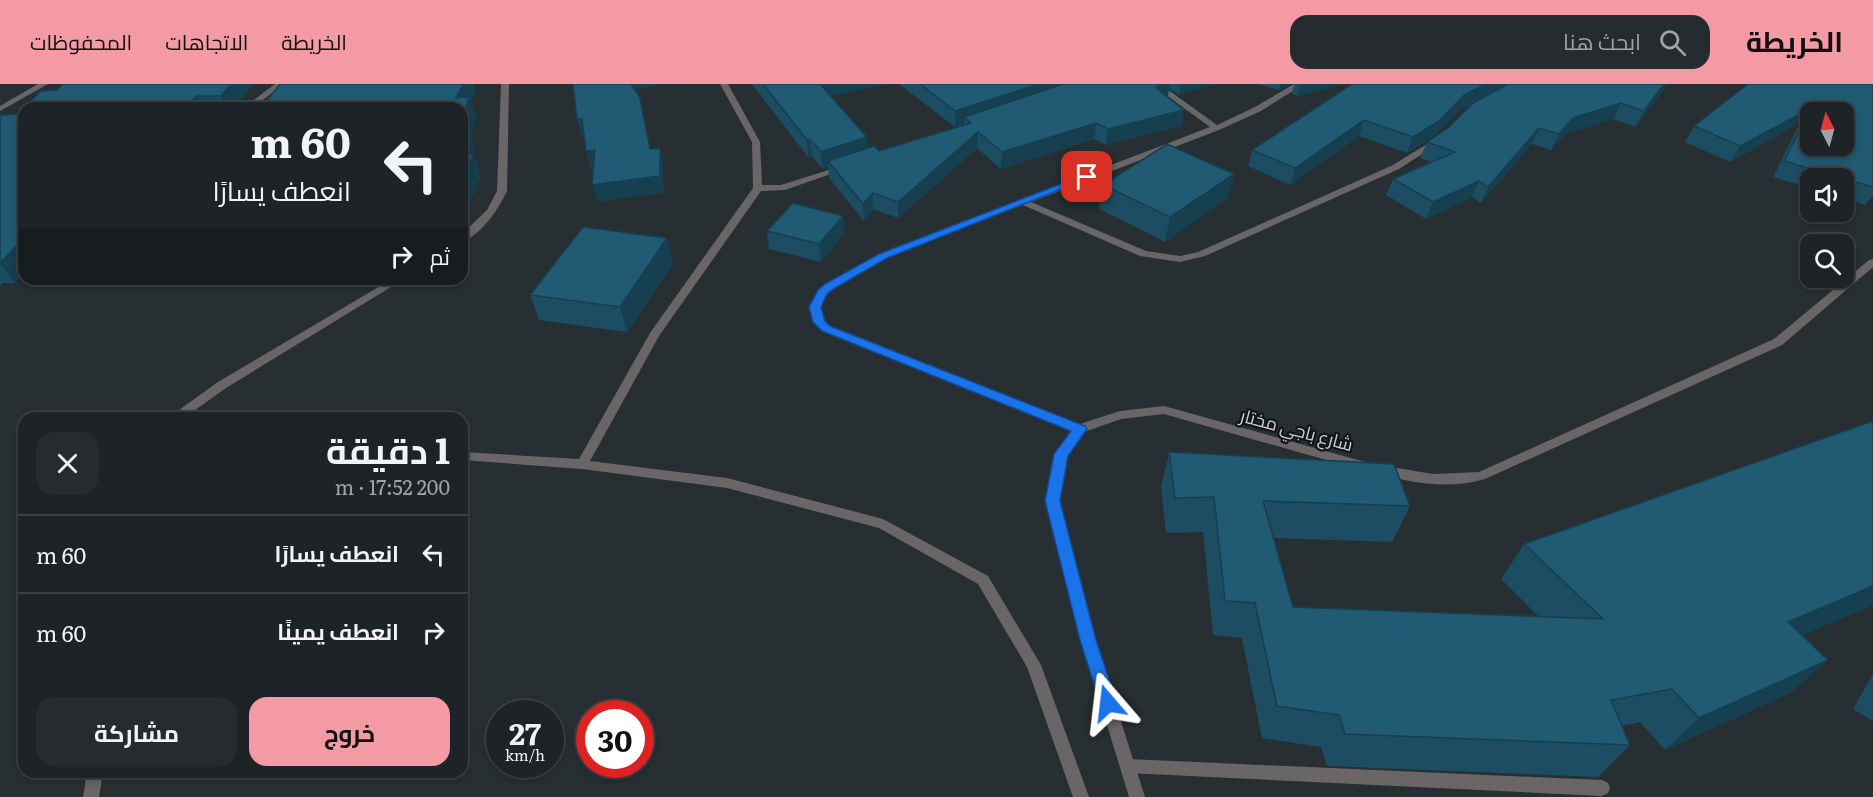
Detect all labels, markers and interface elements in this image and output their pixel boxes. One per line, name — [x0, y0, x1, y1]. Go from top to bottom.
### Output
search box — [1290, 15, 1710, 69]
text: الخريطة — [1746, 19, 1843, 61]
text: ابحث هنا — [1563, 24, 1641, 57]
text: المحفوظات — [30, 25, 132, 56]
text: الاتجاهات — [165, 25, 248, 56]
text: الخريطة — [281, 25, 347, 56]
icon: search — [1656, 26, 1689, 59]
north arrow — [1800, 102, 1854, 156]
map controls — [1800, 102, 1854, 288]
text: 60 m — [250, 109, 351, 171]
icon: left — [372, 126, 450, 204]
pin — [1061, 151, 1112, 202]
icon: arrive — [1070, 160, 1103, 193]
button: sound — [1800, 168, 1854, 222]
text: انعطف يسارًا — [212, 169, 351, 209]
button: search — [1800, 234, 1854, 288]
text: ثم — [430, 239, 450, 272]
icon: right — [385, 240, 418, 273]
street label: شارع باجي مختار — [1236, 401, 1356, 459]
text: 1 دقيقة — [326, 422, 450, 475]
button: close — [36, 432, 99, 495]
text: 200 m · 17:52 — [335, 471, 450, 501]
text: انعطف يسارًا — [275, 536, 399, 569]
text: 60 m — [36, 538, 86, 571]
icon: left — [417, 538, 450, 571]
text: انعطف يمينًا — [277, 614, 399, 647]
text: 60 m — [36, 616, 86, 649]
icon: right — [417, 616, 450, 649]
position arrow — [1076, 671, 1140, 735]
button: مشاركة — [36, 697, 237, 766]
button: خروج — [249, 697, 450, 766]
speed limit sign: 30 — [576, 700, 654, 778]
text: 27 — [509, 710, 541, 754]
text: km/h — [505, 743, 545, 766]

